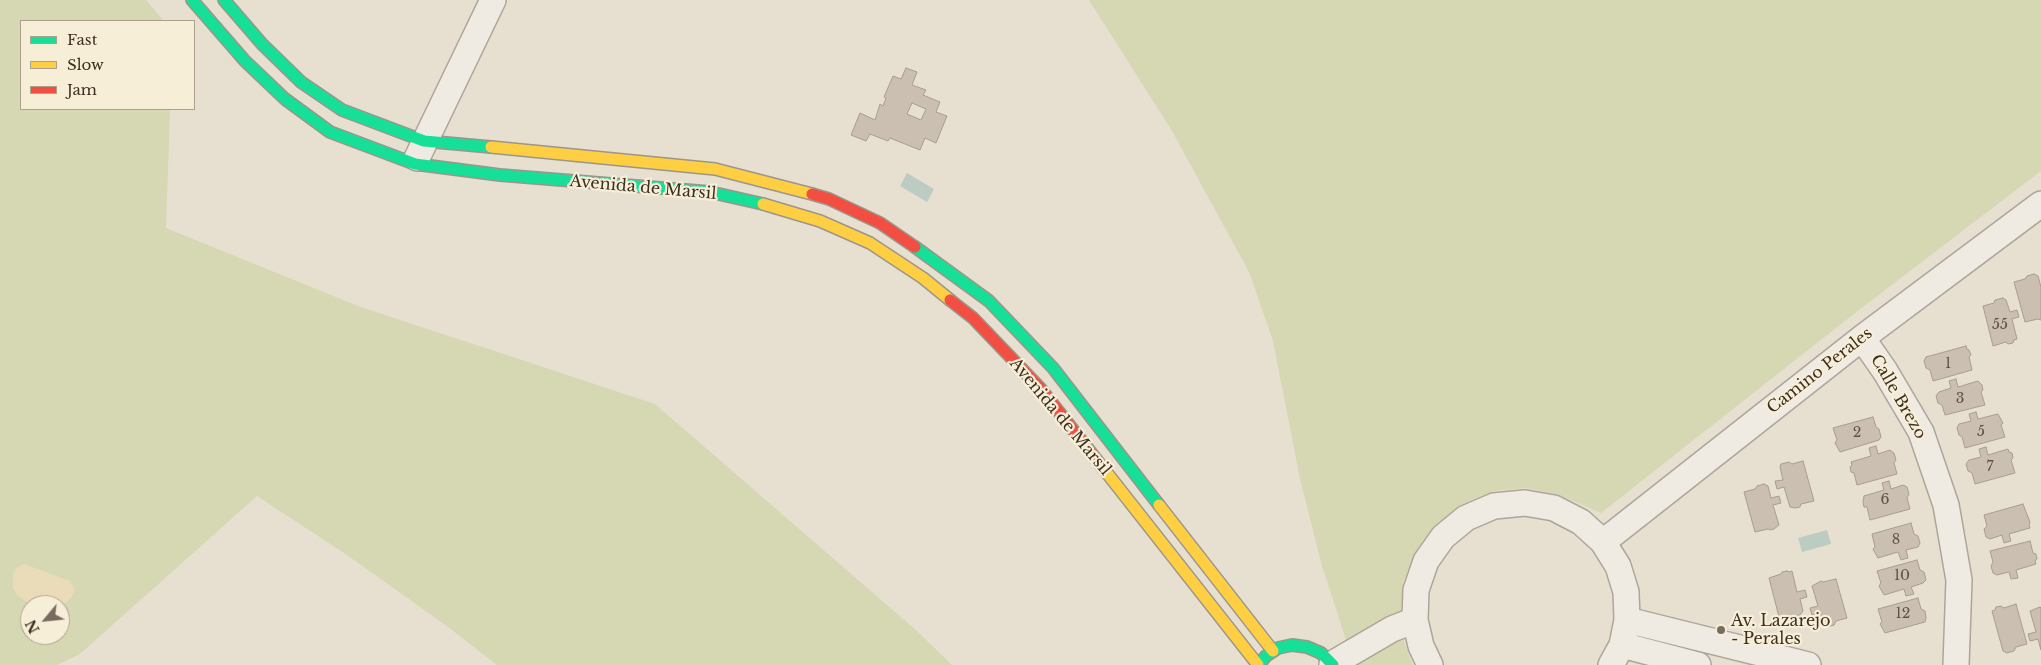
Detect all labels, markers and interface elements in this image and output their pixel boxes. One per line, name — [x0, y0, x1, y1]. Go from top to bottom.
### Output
legend — [20, 20, 195, 110]
text: Fast — [67, 30, 97, 49]
text: Slow — [67, 55, 104, 74]
text: Jam — [67, 80, 97, 99]
street label: Avenida de Marsil — [569, 172, 717, 204]
house number: 55 — [1992, 317, 2008, 333]
street label: Camino Perales — [1764, 324, 1876, 418]
street label: Calle Brezo — [1866, 351, 1930, 443]
street label: Avenida de Marsil — [1005, 354, 1115, 480]
house number: 1 — [1945, 356, 1951, 372]
house number: 3 — [1956, 391, 1964, 407]
house number: 5 — [1977, 424, 1985, 440]
house number: 2 — [1853, 425, 1861, 441]
house number: 7 — [1986, 459, 1994, 475]
house number: 6 — [1880, 492, 1890, 508]
house number: 8 — [1892, 532, 1900, 548]
house number: 10 — [1894, 568, 1910, 584]
north arrow — [20, 595, 70, 645]
house number: 12 — [1896, 606, 1910, 622]
place label: Av. Lazarejo - Perales — [1731, 611, 1830, 649]
text: N — [22, 617, 44, 637]
marker: Av. Lazarejo - Perales — [1715, 624, 1727, 636]

